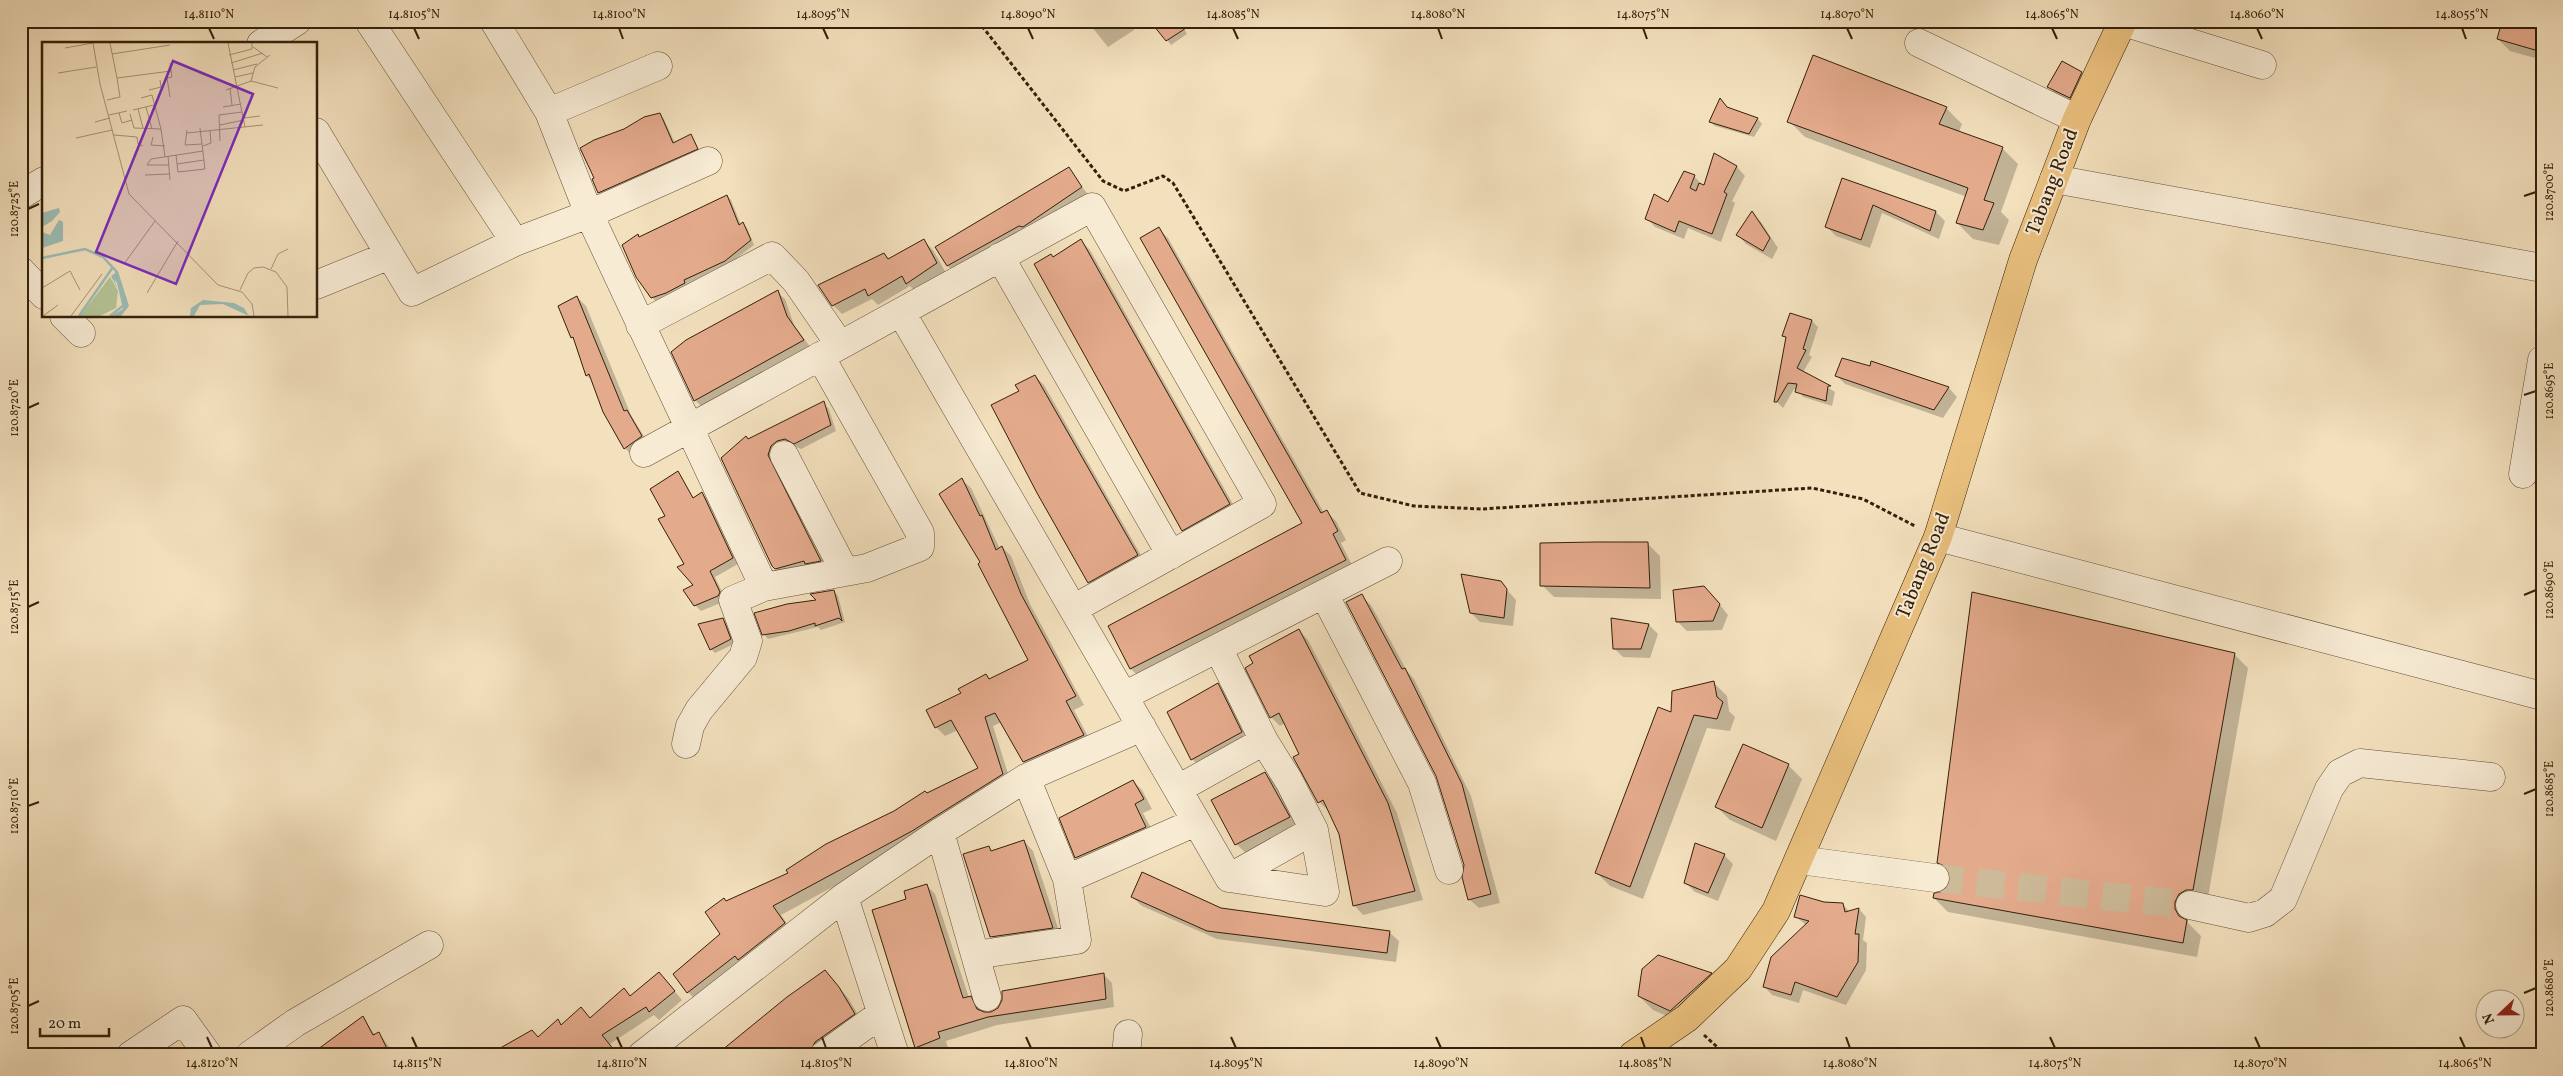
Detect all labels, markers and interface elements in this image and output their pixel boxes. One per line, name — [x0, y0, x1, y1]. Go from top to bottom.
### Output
text: 14.8110°N — [184, 7, 234, 23]
text: 14.8105°N — [388, 7, 440, 23]
text: 14.8100°N — [592, 7, 646, 23]
text: 14.8095°N — [796, 7, 850, 23]
text: 14.8090°N — [1001, 7, 1056, 23]
text: 14.8085°N — [1206, 7, 1260, 23]
text: 14.8080°N — [1411, 7, 1465, 23]
text: 14.8075°N — [1617, 7, 1670, 23]
text: 14.8070°N — [1820, 7, 1874, 23]
text: 14.8065°N — [2025, 7, 2079, 23]
text: 14.8060°N — [2230, 7, 2284, 23]
text: 14.8055°N — [2436, 7, 2488, 23]
inset map — [42, 42, 318, 318]
street label: Tabang Road — [2020, 124, 2086, 240]
text: 120.8700°E — [2542, 163, 2558, 221]
text: 120.8725°E — [7, 181, 23, 237]
text: 120.8695°E — [2542, 363, 2558, 419]
text: 120.8720°E — [7, 379, 23, 437]
street label: Tabang Road — [1890, 509, 1958, 623]
text: 120.8690°E — [2542, 561, 2558, 619]
text: 120.8715°E — [7, 579, 23, 635]
text: 120.8685°E — [2542, 761, 2558, 817]
text: 120.8710°E — [7, 778, 23, 834]
text: 120.8680°E — [2542, 959, 2558, 1017]
text: 120.8705°E — [7, 977, 23, 1035]
north arrow — [2476, 988, 2526, 1038]
scale bar — [40, 1006, 109, 1038]
text: N — [2479, 1010, 2500, 1027]
text: 20 m — [48, 1014, 81, 1035]
text: 14.8120°N — [186, 1056, 238, 1072]
text: 14.8115°N — [392, 1056, 442, 1072]
text: 14.8110°N — [597, 1056, 647, 1072]
text: 14.8105°N — [800, 1056, 852, 1072]
text: 14.8100°N — [1004, 1056, 1058, 1072]
text: 14.8095°N — [1209, 1056, 1263, 1072]
text: 14.8090°N — [1414, 1056, 1469, 1072]
text: 14.8085°N — [1618, 1056, 1672, 1072]
text: 14.8080°N — [1823, 1056, 1877, 1072]
text: 14.8075°N — [2029, 1056, 2082, 1072]
text: 14.8070°N — [2233, 1056, 2287, 1072]
text: 14.8065°N — [2438, 1056, 2492, 1072]

